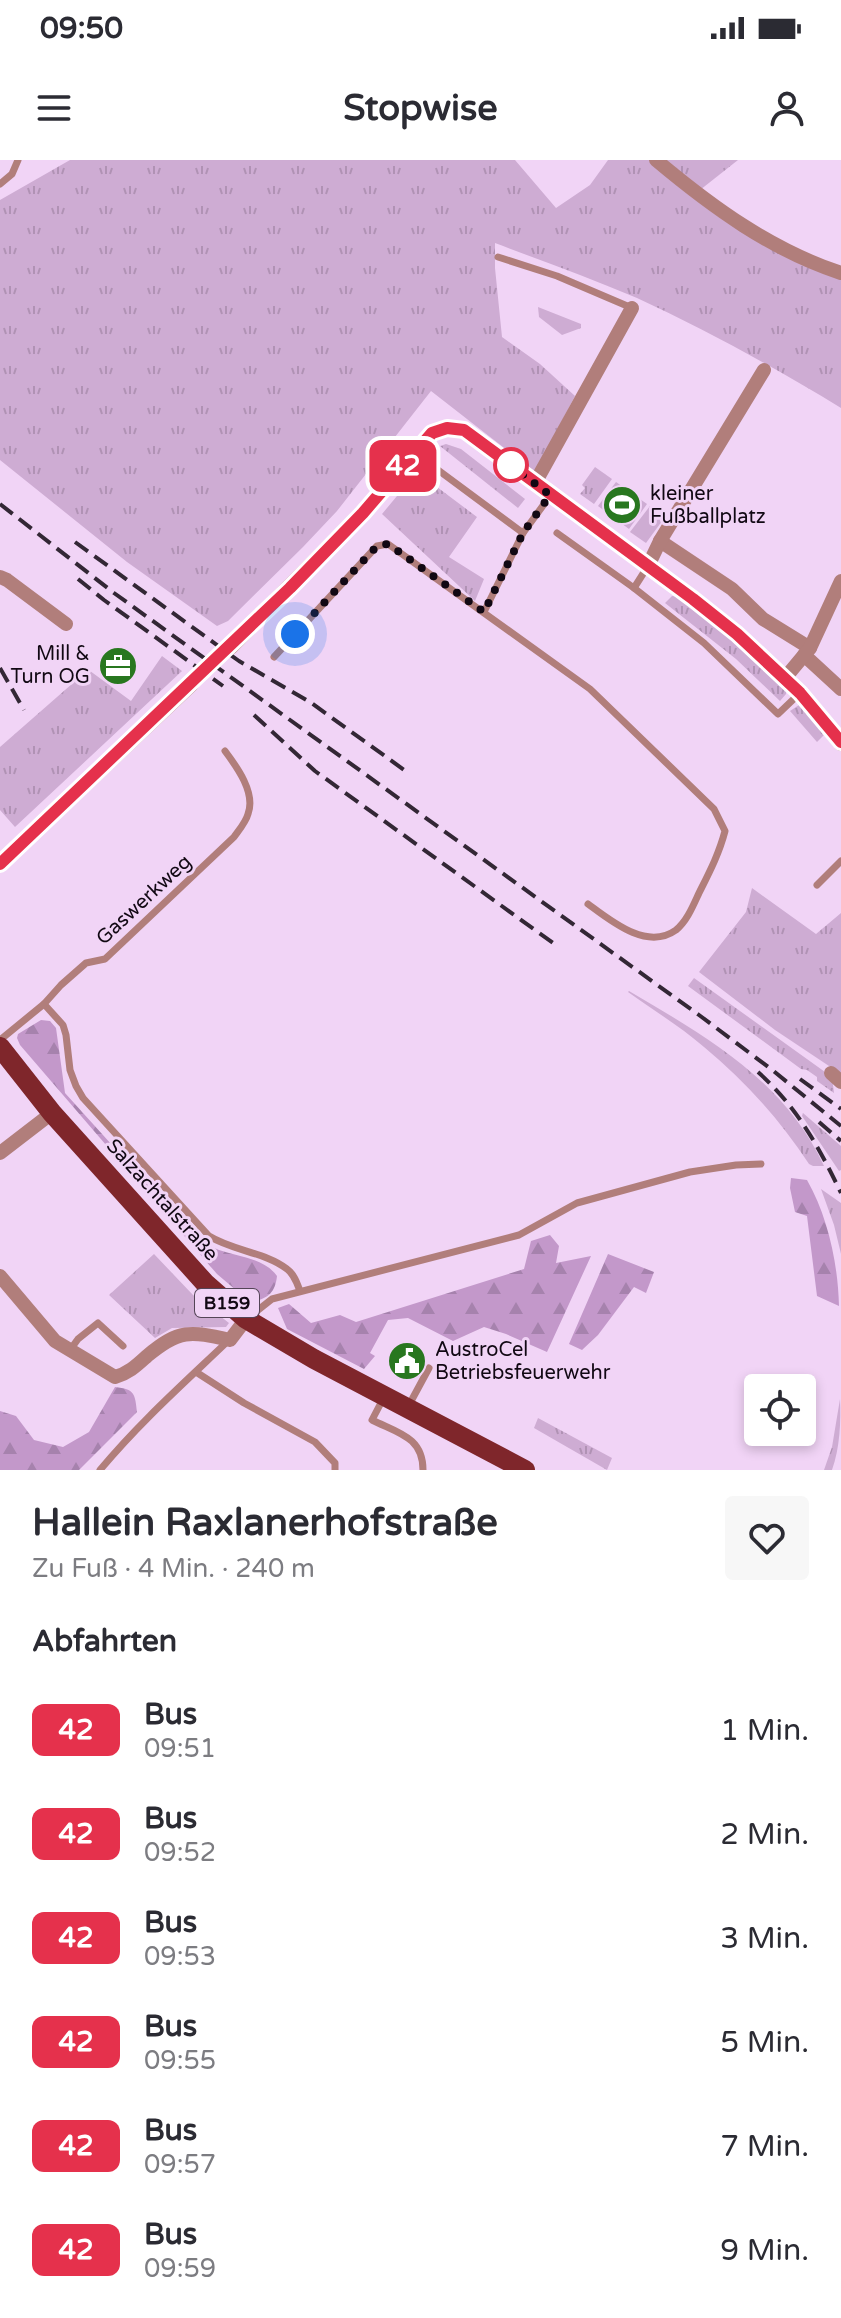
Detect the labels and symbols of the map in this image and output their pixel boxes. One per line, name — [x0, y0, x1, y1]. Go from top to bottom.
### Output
line badge: 42 — [367, 440, 439, 492]
unlabelled marker — [494, 448, 528, 482]
place label: kleiner Fußballplatz — [650, 482, 766, 529]
sports icon: kleiner Fußballplatz — [601, 484, 643, 526]
your location — [275, 614, 315, 654]
place label: Mill & Turn OG — [10, 642, 90, 689]
office icon: Mill & Turn OG — [97, 645, 139, 687]
street label: Gaswerkweg — [92, 850, 196, 950]
street label: Salzachtalstraße — [101, 1134, 223, 1266]
road number: B159 — [195, 1289, 259, 1317]
place label: AustroCel Betriebsfeuerwehr — [435, 1338, 611, 1385]
public building icon: AustroCel Betriebsfeuerwehr — [386, 1340, 428, 1382]

